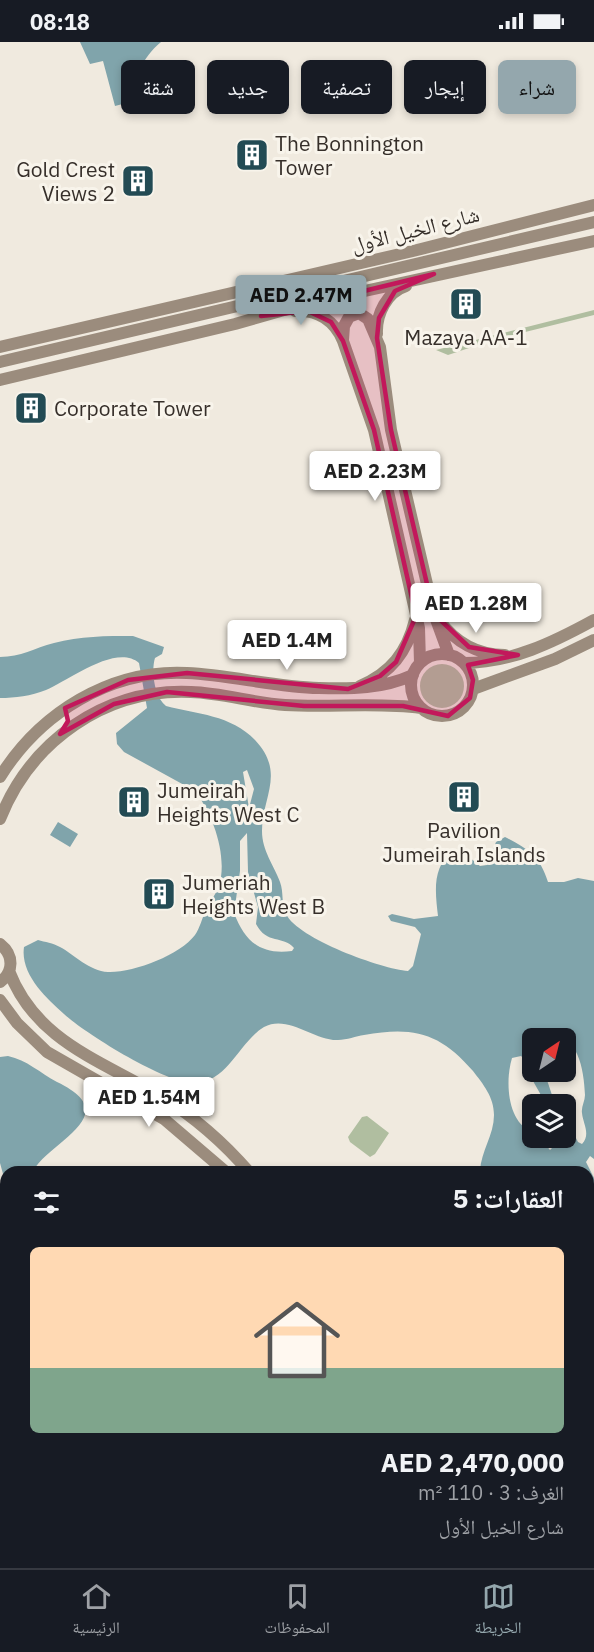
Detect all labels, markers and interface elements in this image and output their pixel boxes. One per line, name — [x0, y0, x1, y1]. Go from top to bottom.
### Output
text: 08:18 — [30, 7, 90, 36]
chip: شقة — [121, 60, 195, 114]
chip: جديد — [207, 60, 289, 114]
chip: تصفية — [301, 60, 392, 114]
chip: إيجار — [404, 60, 486, 114]
chip: شراء — [498, 60, 576, 114]
place label: The Bonnington Tower — [275, 129, 424, 181]
building icon: The Bonnington Tower — [234, 137, 270, 173]
place label: Gold Crest Views 2 — [16, 155, 115, 207]
building icon: Gold Crest Views 2 — [120, 163, 156, 199]
street label: شارع الخيل الأول — [348, 200, 482, 258]
pin: AED 2.47M — [232, 275, 370, 326]
text: AED 2.47M — [249, 281, 353, 308]
building icon: Mazaya AA-1 — [448, 286, 484, 322]
place label: Mazaya AA-1 — [404, 323, 528, 351]
building icon: Corporate Tower — [13, 390, 49, 426]
place label: Corporate Tower — [54, 394, 211, 422]
pin: AED 2.23M — [306, 451, 444, 502]
text: AED 2.23M — [323, 457, 427, 484]
pin: AED 1.28M — [407, 583, 545, 634]
text: AED 1.28M — [424, 589, 528, 616]
pin: AED 1.4M — [225, 620, 349, 671]
text: AED 1.4M — [241, 626, 333, 653]
place label: Jumeirah Heights West C — [157, 776, 300, 828]
building icon: Pavilion Jumeirah Islands — [446, 779, 482, 815]
building icon: Jumeirah Heights West C — [116, 784, 152, 820]
place label: Pavilion Jumeirah Islands — [382, 816, 546, 868]
place label: Jumeriah Heights West B — [182, 868, 325, 920]
building icon: Jumeriah Heights West B — [141, 876, 177, 912]
north arrow — [522, 1028, 576, 1082]
map controls — [522, 1028, 576, 1148]
pin: AED 1.54M — [80, 1077, 218, 1128]
text: AED 1.54M — [97, 1083, 201, 1110]
button: layers — [522, 1094, 576, 1148]
text: العقارات: 5 — [453, 1181, 564, 1215]
icon: filters — [30, 1186, 63, 1219]
icon: home — [243, 1286, 351, 1394]
text: AED 2,470,000 — [381, 1445, 564, 1479]
text: الغرف: 3 · 110 m² — [418, 1479, 564, 1506]
text: شارع الخيل الأول — [439, 1513, 564, 1540]
tab: الرئيسية — [72, 1580, 120, 1643]
tab: المحفوظات — [265, 1580, 330, 1643]
tab: الخريطة — [475, 1580, 522, 1643]

